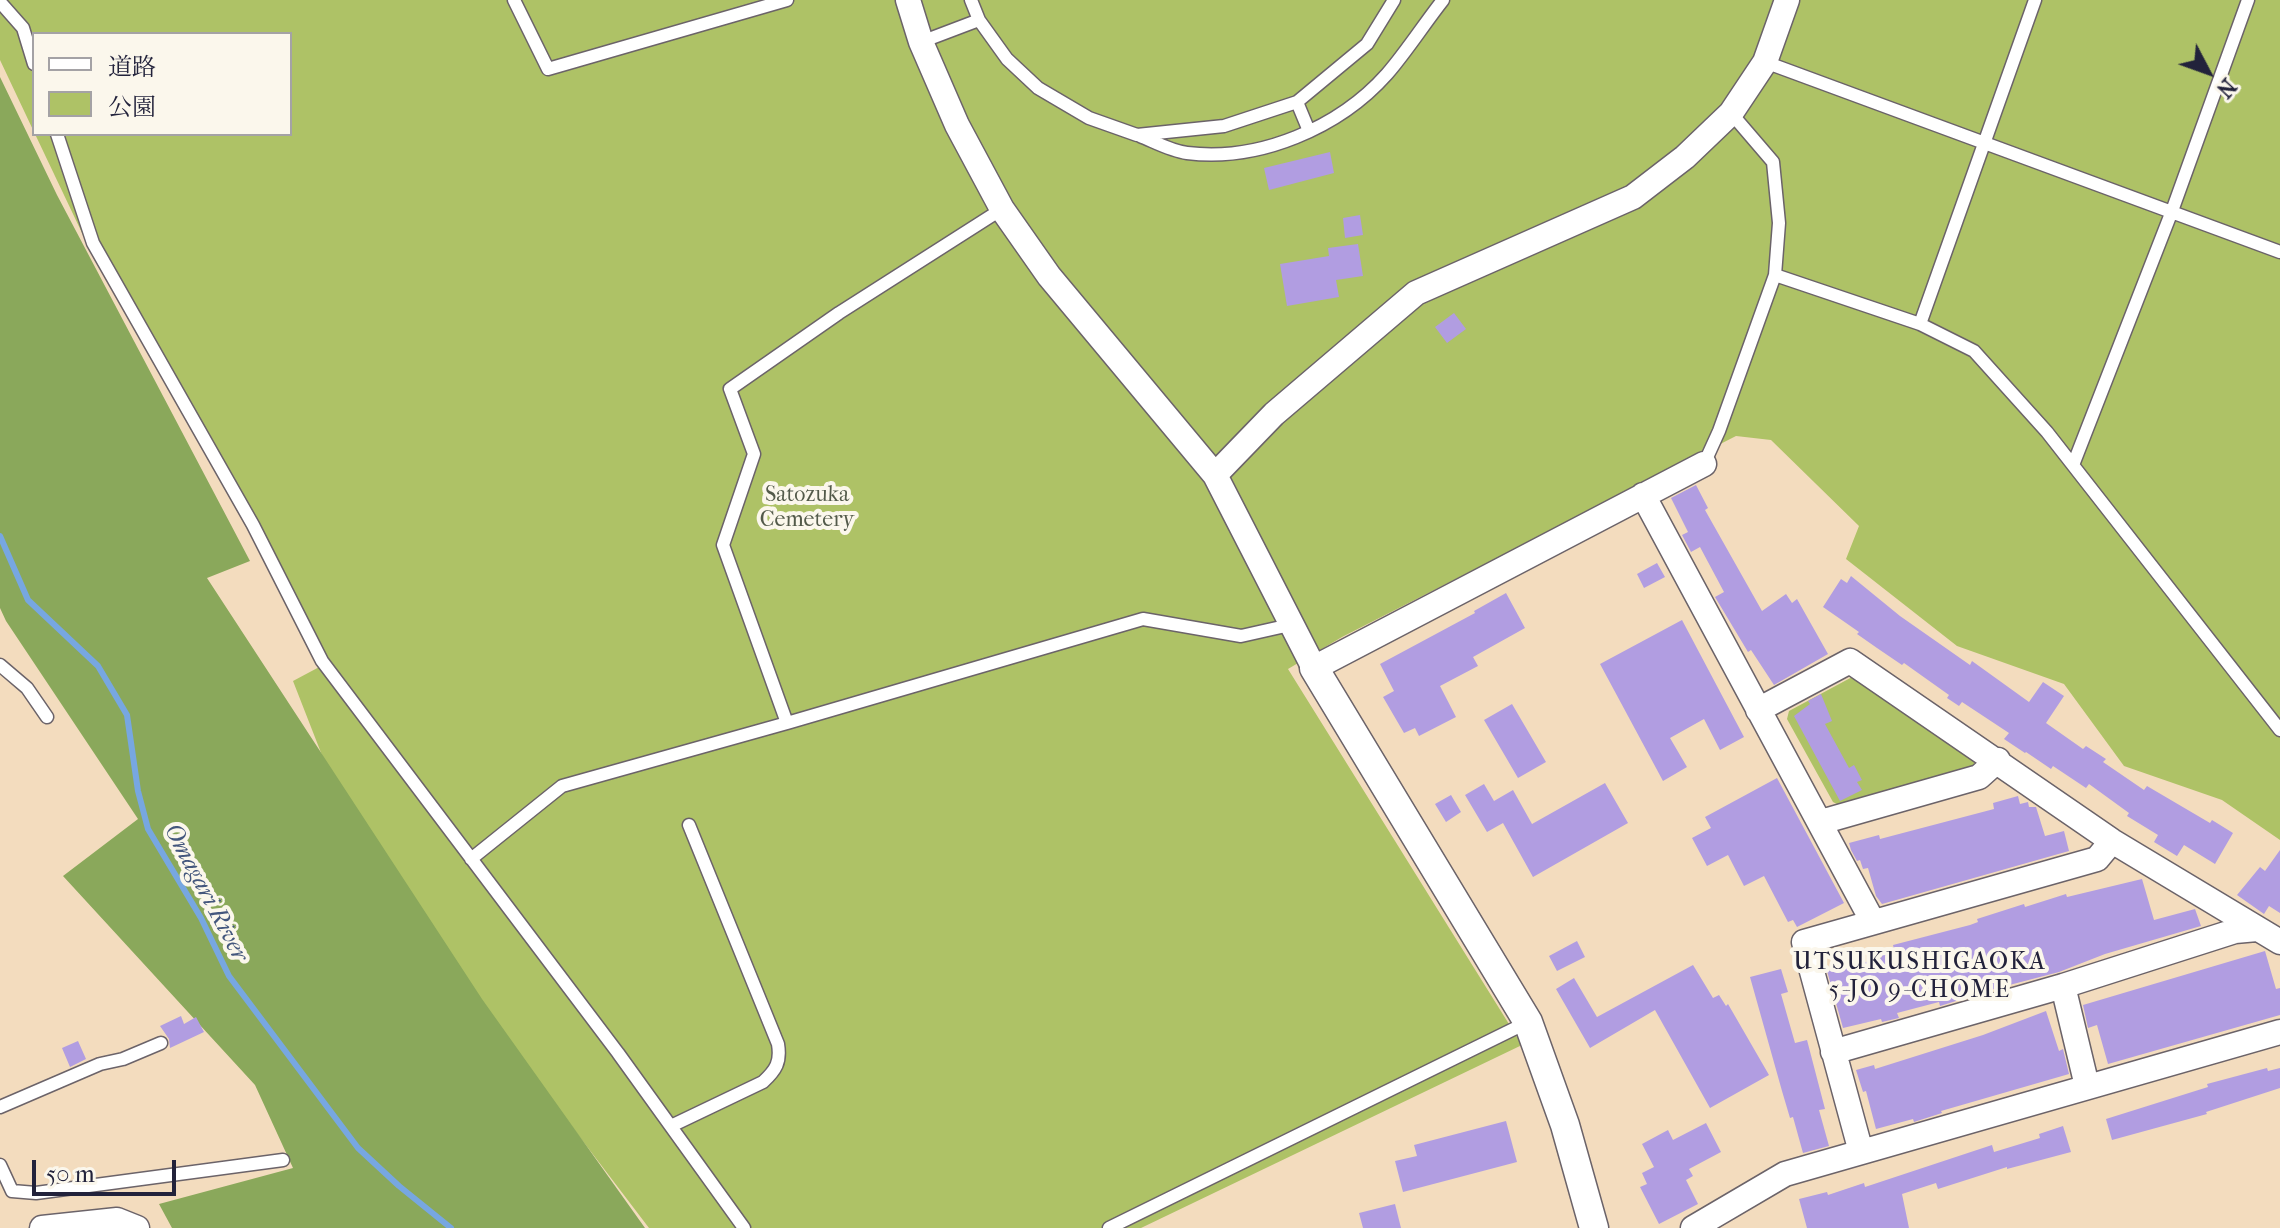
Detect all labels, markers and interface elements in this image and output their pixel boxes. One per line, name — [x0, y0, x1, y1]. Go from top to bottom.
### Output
legend — [32, 32, 292, 136]
north arrow — [2168, 32, 2248, 112]
text: 道路 — [108, 53, 156, 81]
text: N — [2211, 73, 2241, 103]
text: 公園 — [108, 93, 156, 121]
park label: Satozuka Cemetery — [760, 483, 854, 534]
water label: Omagari River — [157, 819, 253, 967]
district label: UTSUKUSHIGAOKA 5-JO 9-CHOME — [1793, 949, 2047, 1005]
scale bar — [36, 1144, 180, 1194]
text: 50 m — [46, 1160, 95, 1188]

